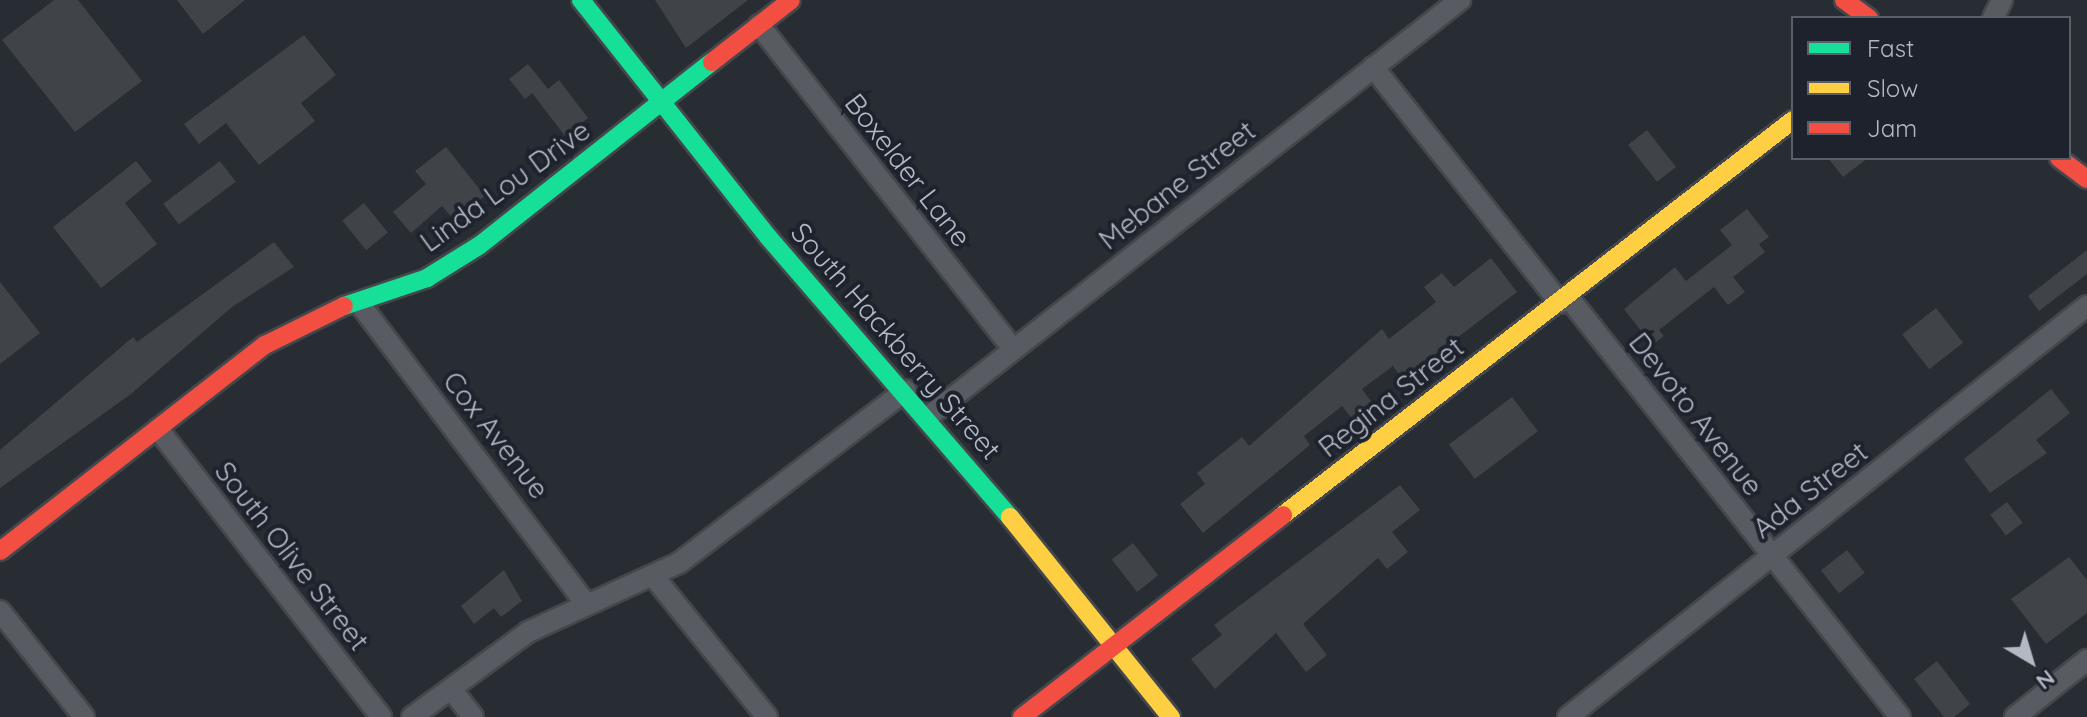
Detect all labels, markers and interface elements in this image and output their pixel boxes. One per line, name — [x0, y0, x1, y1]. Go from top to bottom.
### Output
legend — [1791, 16, 2071, 160]
text: Fast — [1867, 33, 1914, 63]
text: Slow — [1867, 73, 1918, 103]
street label: Boxelder Lane — [838, 87, 978, 253]
street label: Linda Lou Drive — [414, 113, 596, 259]
text: Jam — [1867, 113, 1917, 143]
street label: Mebane Street — [1092, 114, 1262, 256]
street label: South Hackberry Street — [784, 216, 1008, 466]
street label: Devoto Avenue — [1622, 326, 1770, 502]
street label: Regina Street — [1312, 330, 1470, 464]
street label: Cox Avenue — [436, 365, 556, 505]
street label: Ada Street — [1746, 435, 1874, 545]
street label: South Olive Street — [208, 455, 376, 657]
north arrow — [1991, 621, 2071, 701]
text: N — [2031, 664, 2061, 696]

